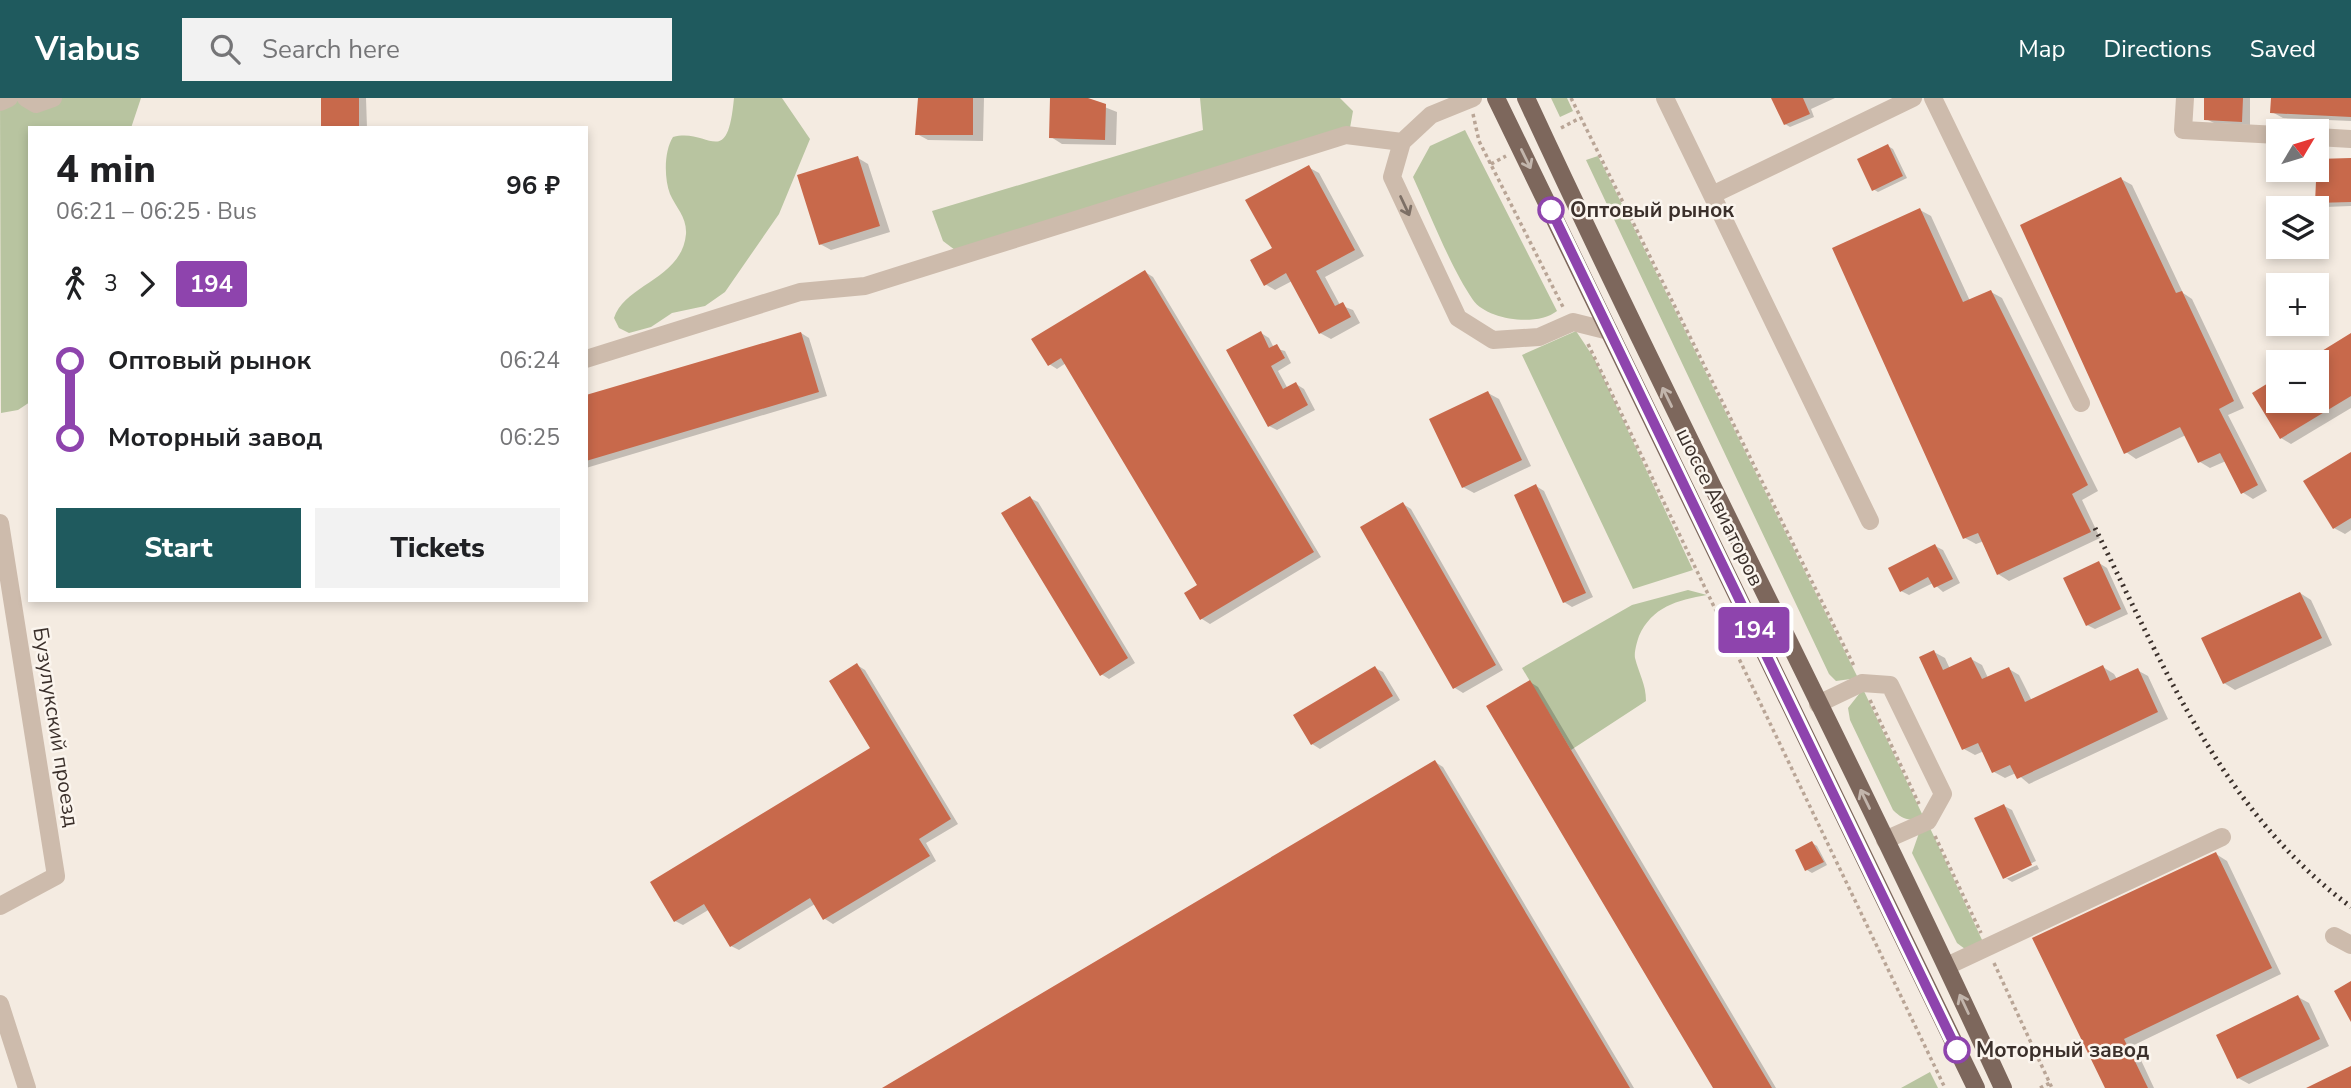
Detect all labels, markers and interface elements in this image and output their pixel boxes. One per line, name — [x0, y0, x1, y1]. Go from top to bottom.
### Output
search box — [182, 18, 672, 81]
text: Viabus — [35, 27, 140, 72]
icon: search — [206, 30, 244, 68]
text: Search here — [262, 32, 400, 67]
text: Map — [2018, 33, 2065, 65]
text: Directions — [2103, 33, 2212, 65]
text: Saved — [2250, 33, 2316, 65]
north arrow — [2266, 119, 2329, 182]
map controls — [2266, 119, 2329, 413]
text: 4 min — [56, 144, 156, 195]
one-way arrow — [1520, 148, 1533, 169]
text: 96 ₽ — [506, 168, 560, 203]
one-way arrow — [1399, 195, 1413, 216]
text: 06:21 – 06:25 · Bus — [56, 196, 257, 227]
place label: Оптовый рынок — [1570, 196, 1734, 224]
button: layers — [2266, 196, 2329, 259]
marker: Оптовый рынок — [1538, 197, 1564, 223]
icon: walk — [56, 265, 94, 303]
icon: forward — [128, 265, 166, 303]
text: 3 — [104, 268, 118, 299]
text: 194 — [190, 268, 233, 300]
button: + — [2266, 273, 2329, 336]
text: Оптовый рынок — [108, 343, 311, 378]
text: 06:24 — [500, 345, 560, 376]
button: − — [2266, 350, 2329, 413]
one-way arrow — [1660, 387, 1674, 408]
text: Моторный завод — [108, 420, 322, 455]
text: 06:25 — [500, 422, 560, 453]
street label: шоссе Авиаторов — [1670, 423, 1770, 591]
button: Start — [56, 508, 301, 588]
button: Tickets — [315, 508, 560, 588]
line badge: 194 — [1714, 607, 1794, 653]
text: 194 — [1732, 614, 1776, 646]
street label: Бузулукский проезд — [26, 625, 86, 829]
one-way arrow — [1857, 789, 1871, 810]
one-way arrow — [1957, 994, 1970, 1015]
place label: Моторный завод — [1976, 1036, 2149, 1064]
marker: Моторный завод — [1944, 1037, 1970, 1063]

